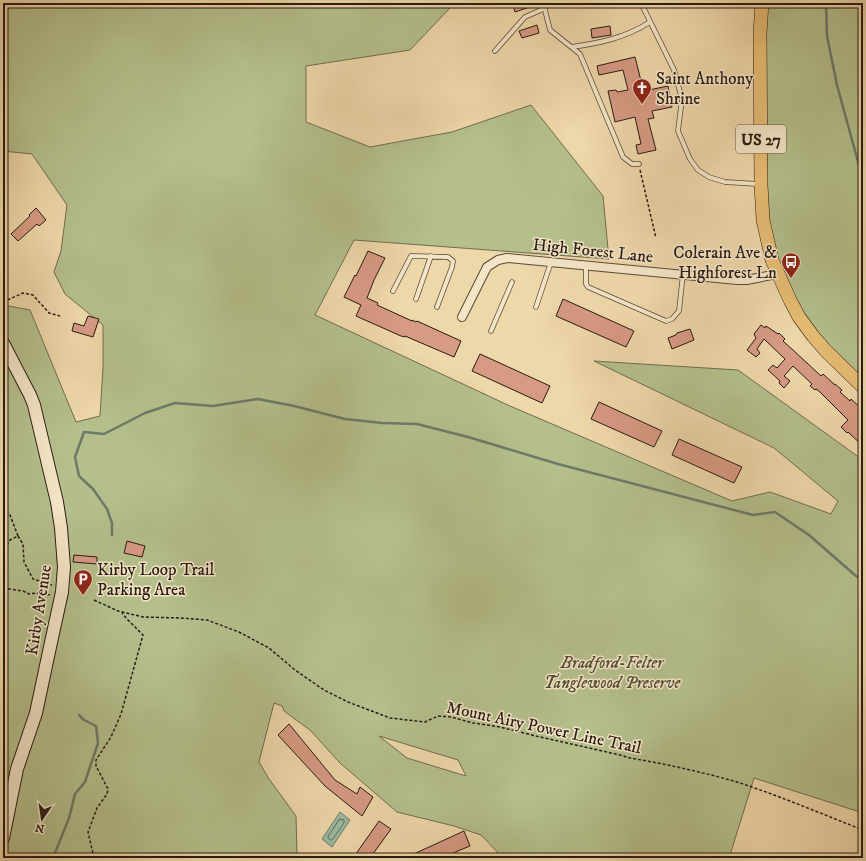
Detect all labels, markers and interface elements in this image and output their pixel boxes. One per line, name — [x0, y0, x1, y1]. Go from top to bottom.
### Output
place label: Saint Anthony Shrine — [656, 68, 754, 110]
church icon: Saint Anthony Shrine — [631, 77, 653, 105]
road number: US 27 — [736, 125, 786, 153]
street label: High Forest Lane — [532, 234, 654, 268]
place label: Colerain Ave & Highforest Ln — [673, 242, 777, 284]
bus stop icon: Colerain Ave & Highforest Ln — [780, 251, 802, 279]
place label: Kirby Loop Trail Parking Area — [97, 559, 214, 601]
street label: Kirby Avenue — [21, 563, 57, 657]
parking icon: Kirby Loop Trail Parking Area — [72, 568, 94, 596]
park label: Bradford-Felter Tanglewood Preserve — [544, 652, 681, 694]
street label: Mount Airy Power Line Trail — [444, 697, 643, 759]
north arrow — [22, 799, 62, 839]
text: N — [34, 820, 46, 836]

